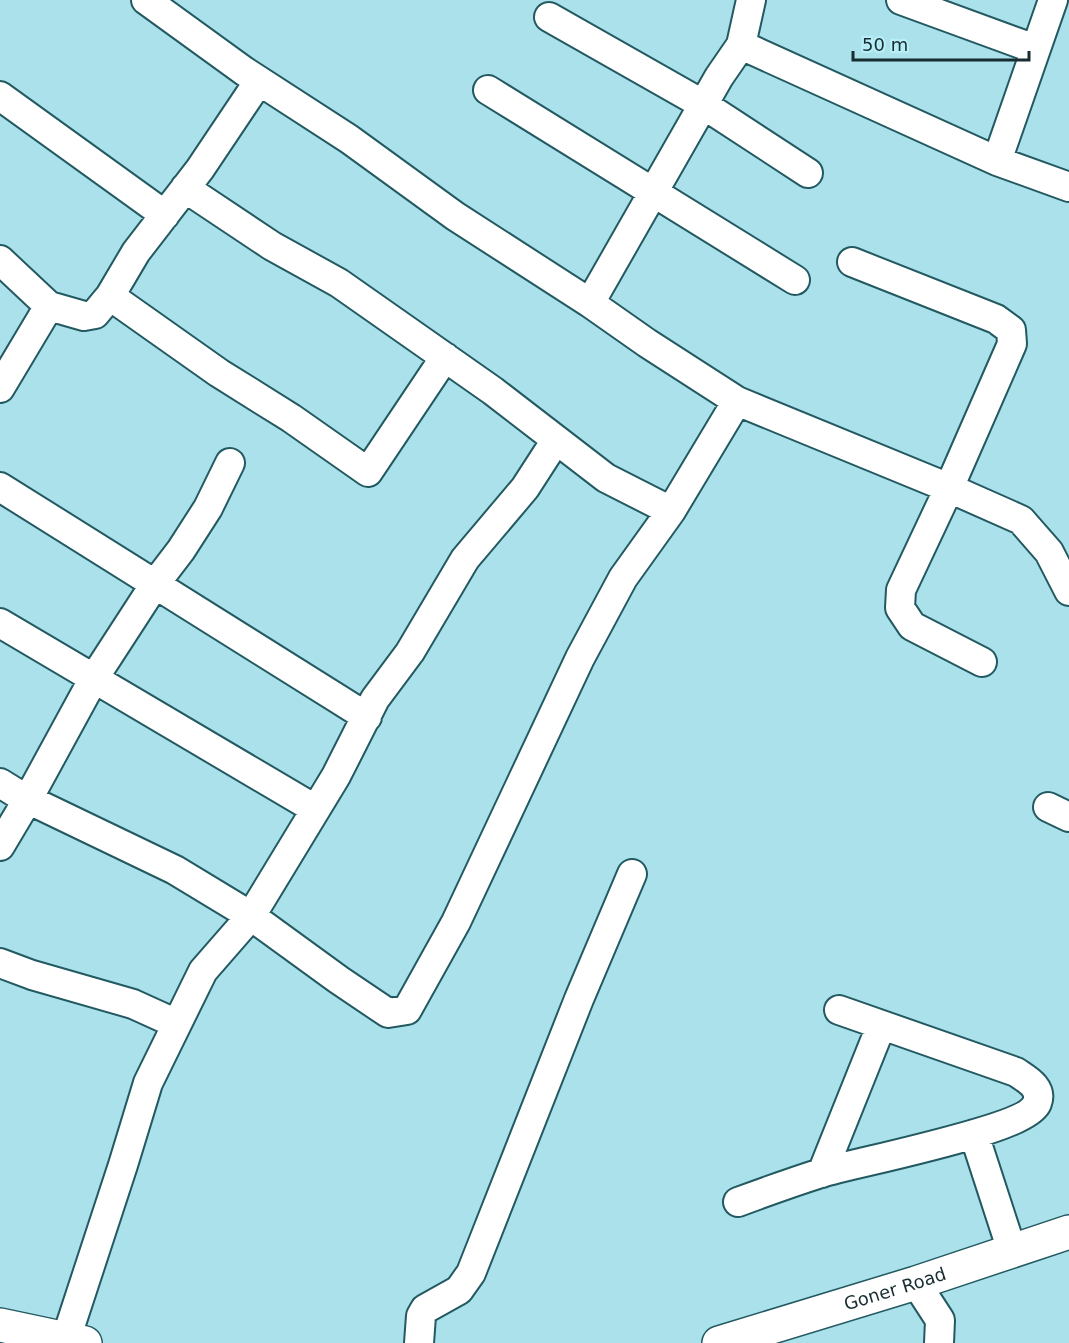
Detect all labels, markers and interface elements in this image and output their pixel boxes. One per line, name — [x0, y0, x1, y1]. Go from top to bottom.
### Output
scale bar — [853, 24, 1028, 62]
text: 50 m — [862, 34, 908, 55]
street label: Goner Road — [841, 1263, 949, 1314]

